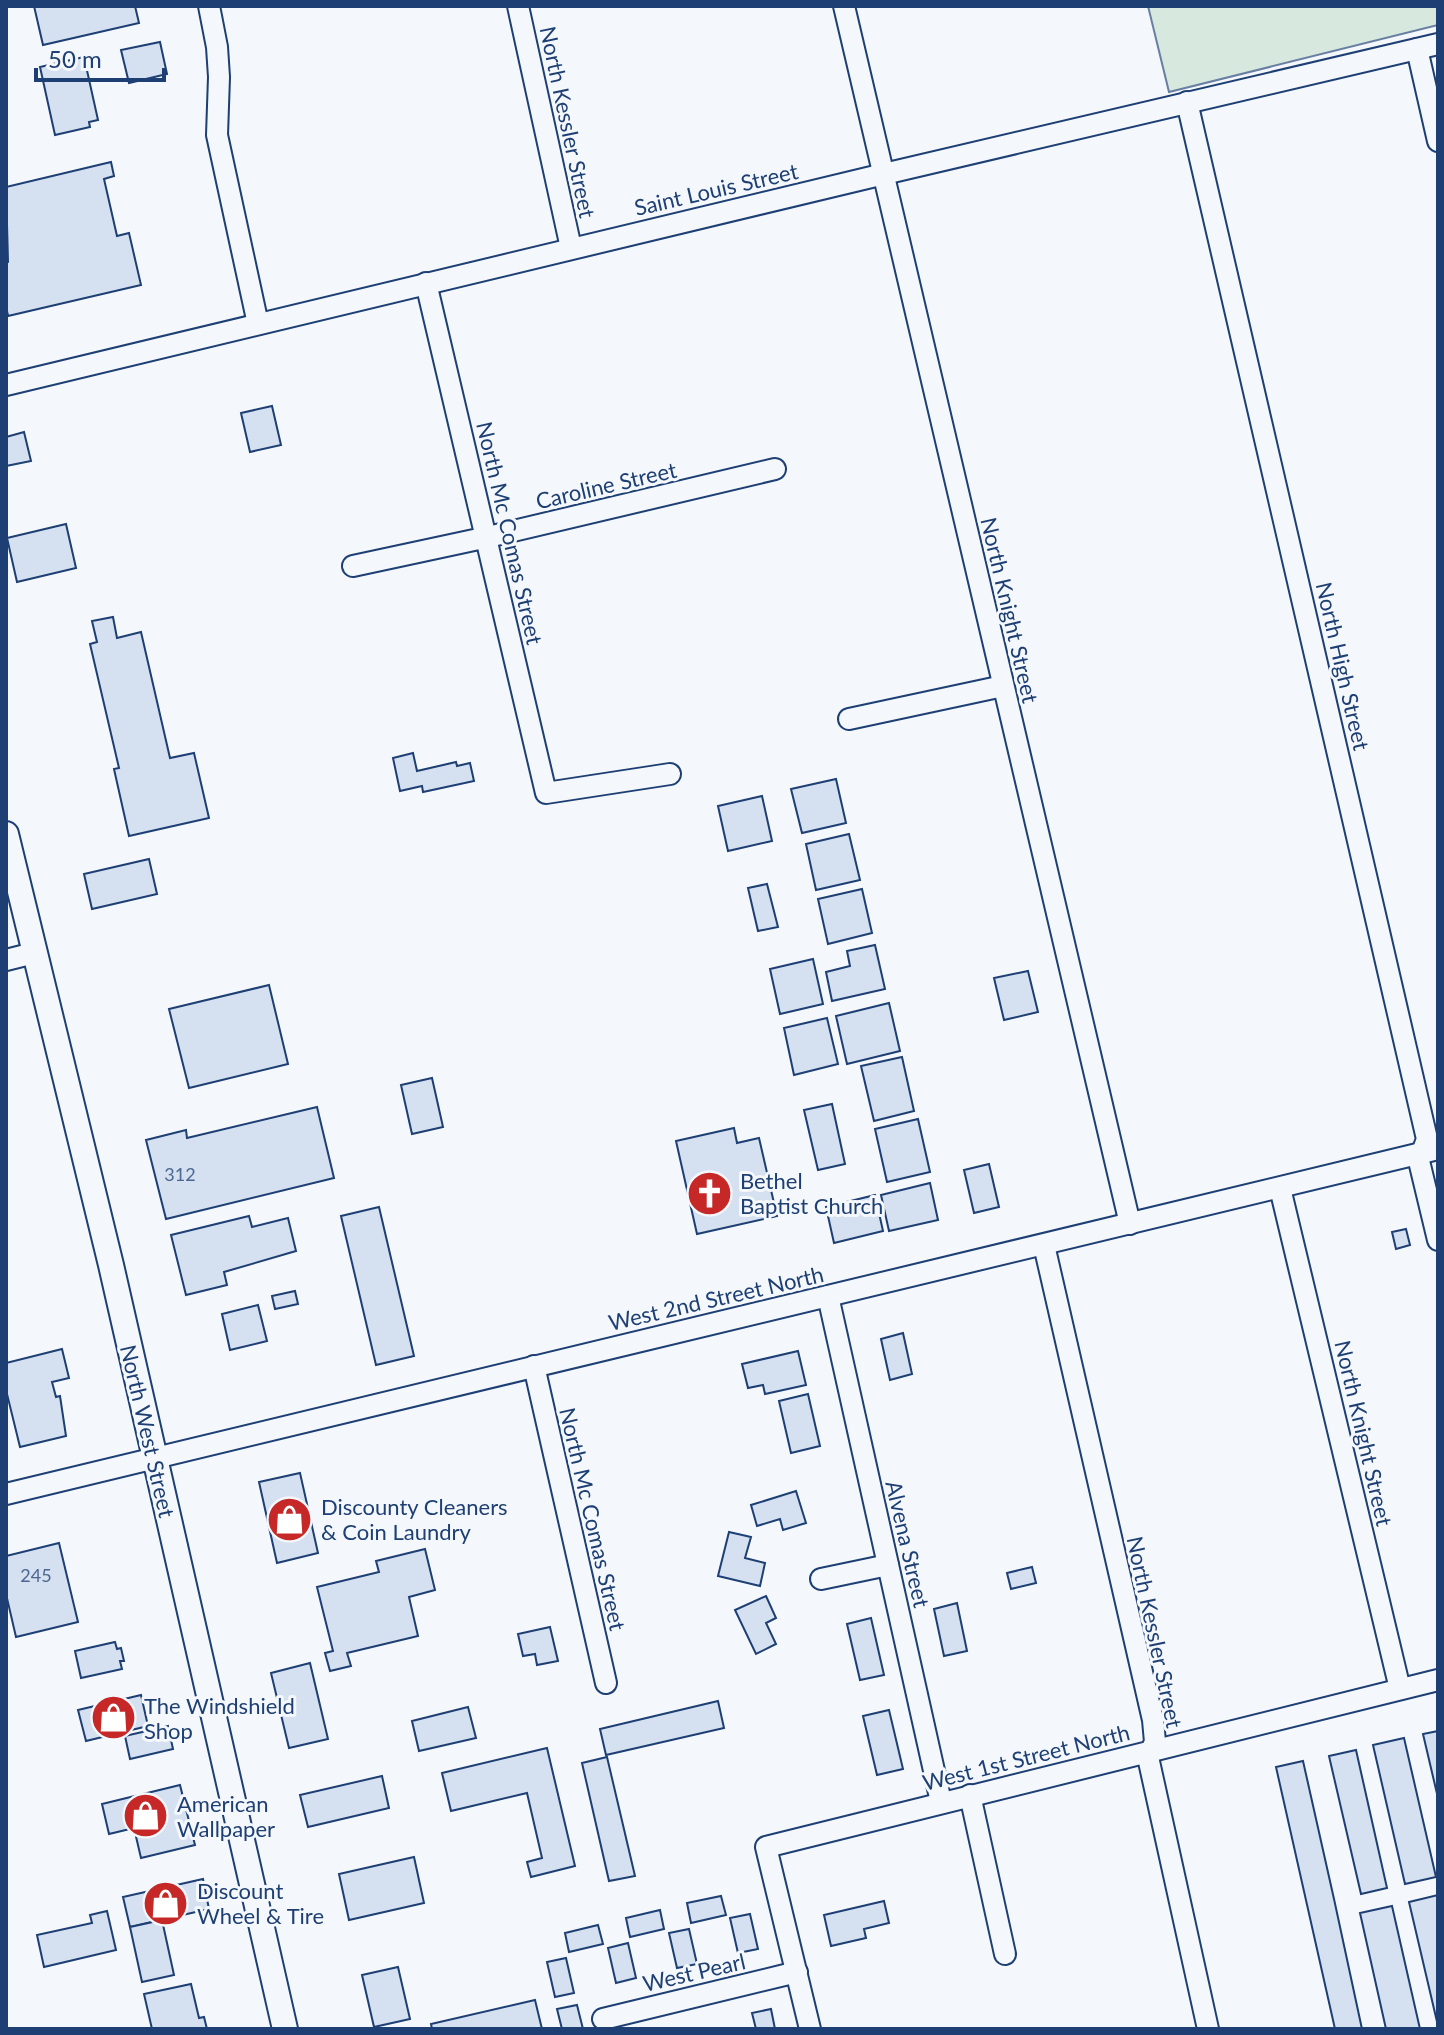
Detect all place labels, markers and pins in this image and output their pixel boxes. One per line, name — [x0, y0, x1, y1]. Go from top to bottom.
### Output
place label: Bethel Baptist Church — [740, 1167, 883, 1219]
church icon: Bethel Baptist Church — [685, 1169, 733, 1217]
place label: Discounty Cleaners & Coin Laundry — [321, 1493, 508, 1545]
shop icon: Discounty Cleaners & Coin Laundry — [266, 1495, 314, 1543]
place label: The Windshield Shop — [144, 1692, 295, 1744]
shop icon: The Windshield Shop — [89, 1694, 137, 1742]
place label: American Wallpaper — [177, 1790, 275, 1842]
shop icon: American Wallpaper — [122, 1792, 170, 1840]
place label: Discount Wheel & Tire — [197, 1877, 324, 1929]
shop icon: Discount Wheel & Tire — [142, 1879, 190, 1927]

